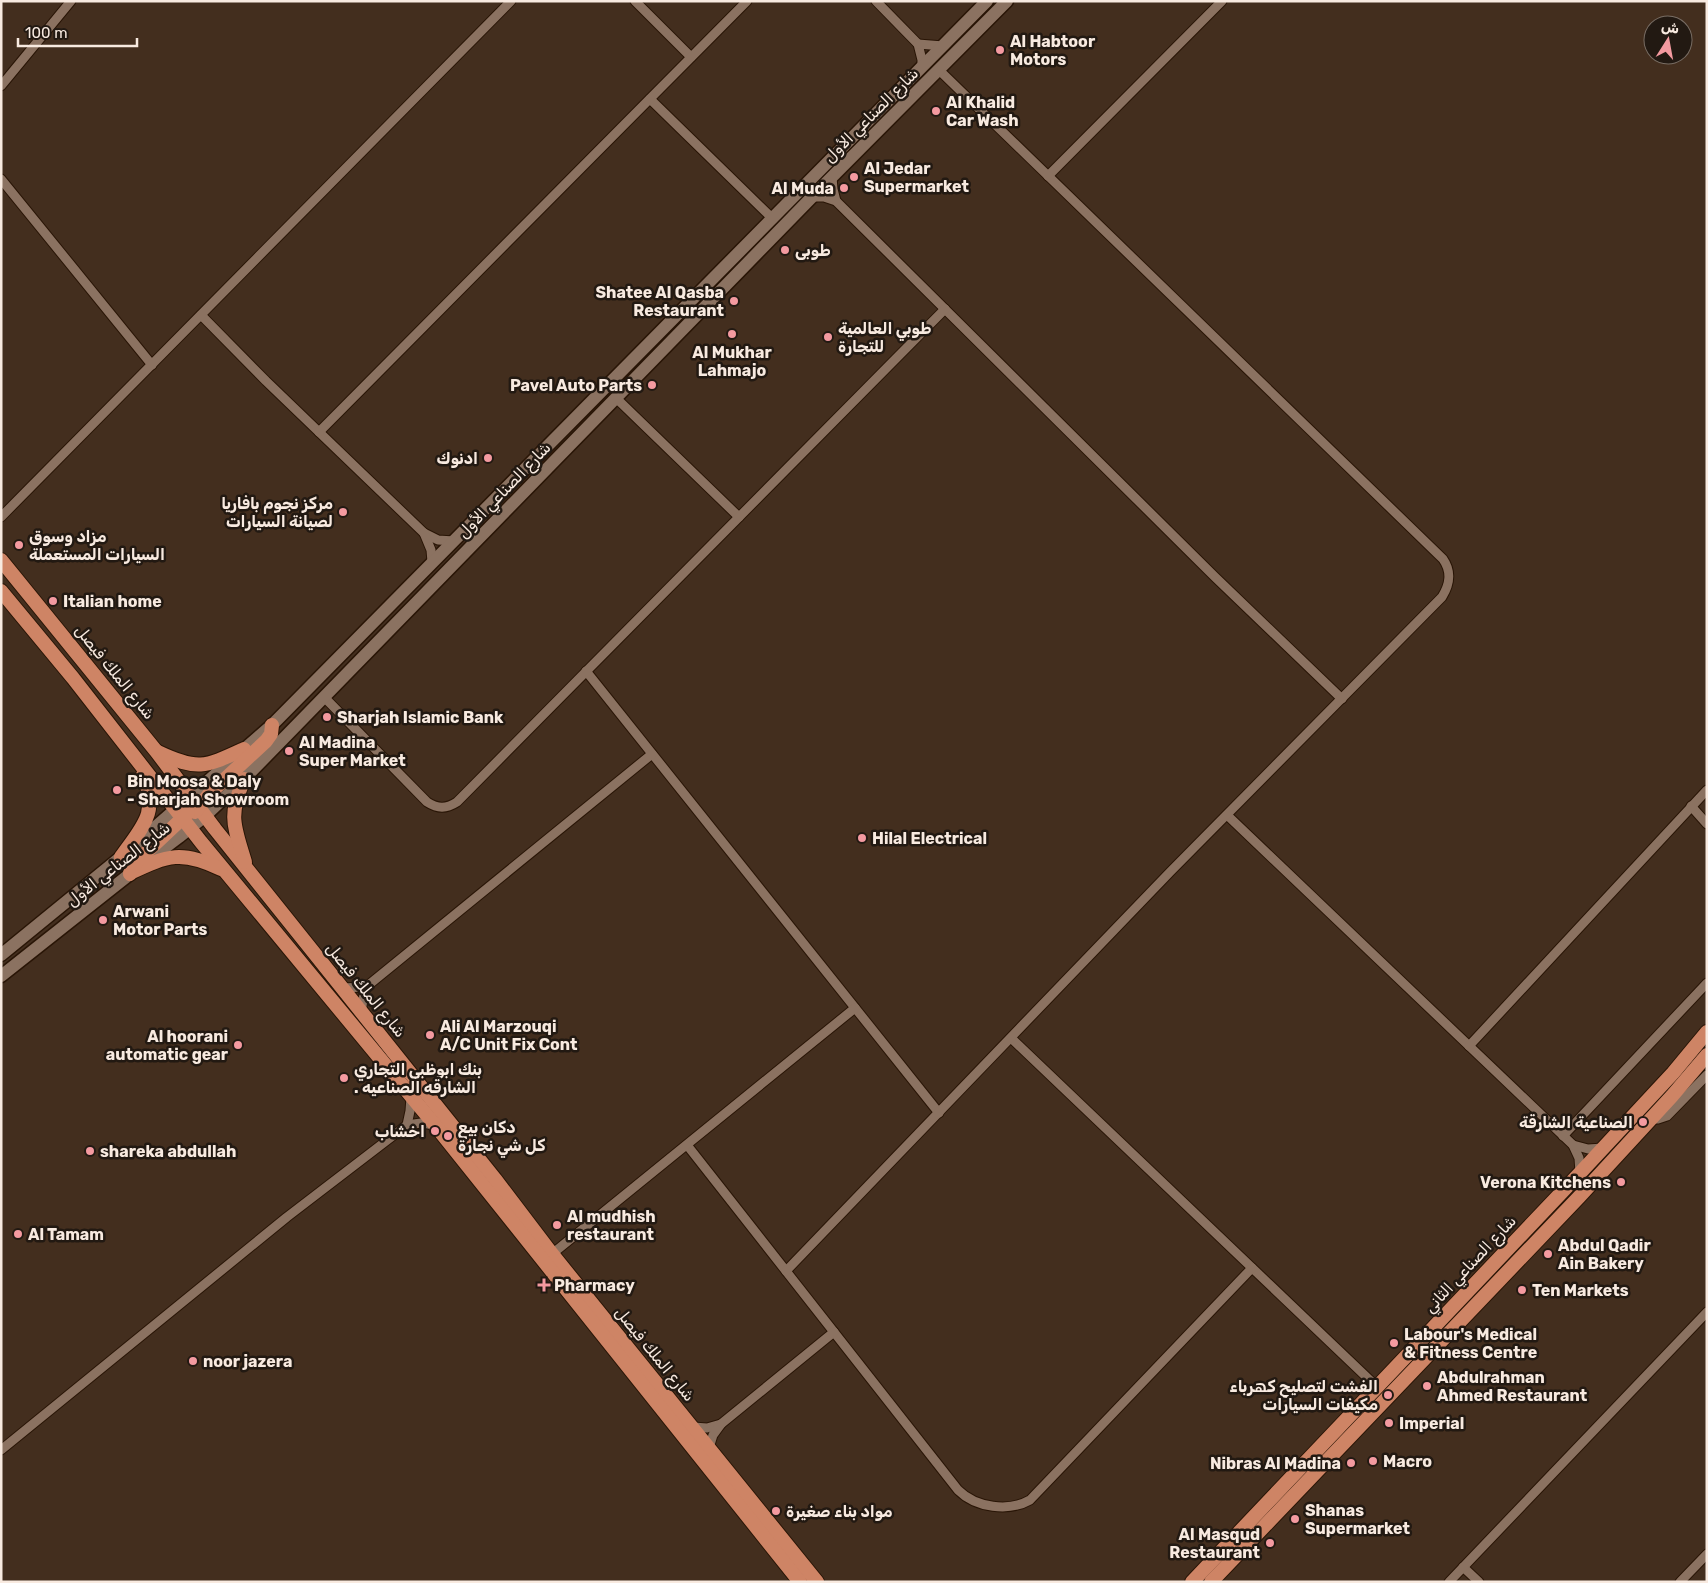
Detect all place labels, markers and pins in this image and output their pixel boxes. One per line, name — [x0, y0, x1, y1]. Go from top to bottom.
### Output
place label: Al Habtoor Motors — [1010, 32, 1096, 69]
marker: Al Habtoor Motors — [994, 44, 1006, 56]
place label: Al Khalid Car Wash — [946, 93, 1019, 130]
marker: Al Khalid Car Wash — [930, 105, 942, 117]
place label: Al Jedar Supermarket — [864, 159, 970, 196]
marker: Al Jedar Supermarket — [848, 171, 860, 183]
place label: Al Muda — [772, 179, 834, 198]
marker: Al Muda — [838, 182, 850, 194]
place label: طوبى — [795, 241, 831, 260]
marker: طوبى — [779, 244, 791, 256]
place label: Shatee Al Qasba Restaurant — [595, 283, 725, 320]
marker: Shatee Al Qasba Restaurant — [728, 295, 740, 307]
place label: طوبي العالمية للتجارة — [838, 319, 931, 356]
marker: Al Mukhar Lahmajo — [726, 328, 738, 340]
marker: طوبي العالمية للتجارة — [822, 331, 834, 343]
place label: Al Mukhar Lahmajo — [692, 343, 772, 380]
place label: Pavel Auto Parts — [510, 376, 642, 395]
marker: Pavel Auto Parts — [646, 379, 658, 391]
place label: ادنوك — [436, 449, 478, 468]
marker: ادنوك — [482, 452, 494, 464]
place label: مركز نجوم بافاريا لصيانة السيارات — [221, 494, 333, 531]
marker: مركز نجوم بافاريا لصيانة السيارات — [337, 506, 349, 518]
place label: مزاد وسوق السيارات المستعملة — [29, 527, 165, 564]
marker: مزاد وسوق السيارات المستعملة — [13, 539, 25, 551]
place label: Italian home — [63, 592, 162, 611]
marker: Italian home — [47, 595, 59, 607]
place label: Sharjah Islamic Bank — [337, 708, 504, 727]
marker: Sharjah Islamic Bank — [321, 711, 333, 723]
place label: Al Madina Super Market — [299, 733, 406, 770]
marker: Al Madina Super Market — [283, 745, 295, 757]
place label: Bin Moosa & Daly - Sharjah Showroom — [127, 772, 289, 809]
marker: Bin Moosa & Daly - Sharjah Showroom — [111, 784, 123, 796]
place label: Hilal Electrical — [872, 829, 987, 848]
marker: Hilal Electrical — [856, 832, 868, 844]
place label: Arwani Motor Parts — [113, 902, 207, 939]
marker: Arwani Motor Parts — [97, 914, 109, 926]
place label: Ali Al Marzouqi A/C Unit Fix Cont — [440, 1017, 578, 1054]
place label: Al hoorani automatic gear — [106, 1027, 229, 1064]
marker: Ali Al Marzouqi A/C Unit Fix Cont — [424, 1029, 436, 1041]
marker: Al hoorani automatic gear — [232, 1039, 244, 1051]
place label: بنك ابوظبي التجاري . الشارقه الصناعيه — [354, 1060, 482, 1097]
marker: بنك ابوظبي التجاري . الشارقه الصناعيه — [338, 1072, 350, 1084]
place label: الصناعية الشارقة — [1519, 1113, 1633, 1132]
marker: الصناعية الشارقة — [1637, 1116, 1649, 1128]
place label: دكان بيع كل شي نجارة — [458, 1118, 545, 1158]
place label: اخشاب — [375, 1122, 425, 1141]
marker: اخشاب — [429, 1125, 441, 1137]
marker: دكان بيع كل شي نجارة — [442, 1130, 454, 1142]
place label: shareka abdullah — [100, 1142, 236, 1161]
marker: shareka abdullah — [84, 1145, 96, 1157]
place label: Verona Kitchens — [1480, 1173, 1611, 1192]
marker: Verona Kitchens — [1615, 1176, 1627, 1188]
place label: Al mudhish restaurant — [567, 1207, 656, 1244]
marker: Al mudhish restaurant — [551, 1219, 563, 1231]
place label: Al Tamam — [28, 1225, 104, 1244]
marker: Al Tamam — [12, 1228, 24, 1240]
place label: Abdul Qadir Ain Bakery — [1558, 1236, 1651, 1273]
marker: Abdul Qadir Ain Bakery — [1542, 1248, 1554, 1260]
place label: Pharmacy — [554, 1276, 635, 1295]
marker: Pharmacy — [538, 1279, 550, 1291]
place label: Ten Markets — [1532, 1281, 1629, 1300]
marker: Ten Markets — [1516, 1284, 1528, 1296]
place label: Labour's Medical & Fitness Centre — [1404, 1325, 1537, 1362]
marker: Labour's Medical & Fitness Centre — [1388, 1337, 1400, 1349]
place label: noor jazera — [203, 1352, 292, 1371]
marker: noor jazera — [187, 1355, 199, 1367]
place label: Abdulrahman Ahmed Restaurant — [1437, 1368, 1588, 1405]
place label: الفشت لتصلیح کھرباء مکیفات السیارات — [1229, 1377, 1378, 1414]
marker: Abdulrahman Ahmed Restaurant — [1421, 1380, 1433, 1392]
marker: الفشت لتصلیح کھرباء مکیفات السیارات — [1382, 1389, 1394, 1401]
place label: Imperial — [1399, 1414, 1464, 1433]
marker: Imperial — [1383, 1417, 1395, 1429]
place label: Macro — [1383, 1452, 1432, 1471]
place label: Nibras Al Madina — [1210, 1454, 1341, 1473]
marker: Macro — [1367, 1455, 1379, 1467]
marker: Nibras Al Madina — [1345, 1457, 1357, 1469]
place label: Shanas Supermarket — [1305, 1501, 1411, 1538]
place label: مواد بناء صغيرة — [786, 1502, 893, 1521]
marker: مواد بناء صغيرة — [770, 1505, 782, 1517]
marker: Shanas Supermarket — [1289, 1513, 1301, 1525]
place label: Al Masqud Restaurant — [1169, 1525, 1261, 1562]
marker: Al Masqud Restaurant — [1264, 1537, 1276, 1549]

